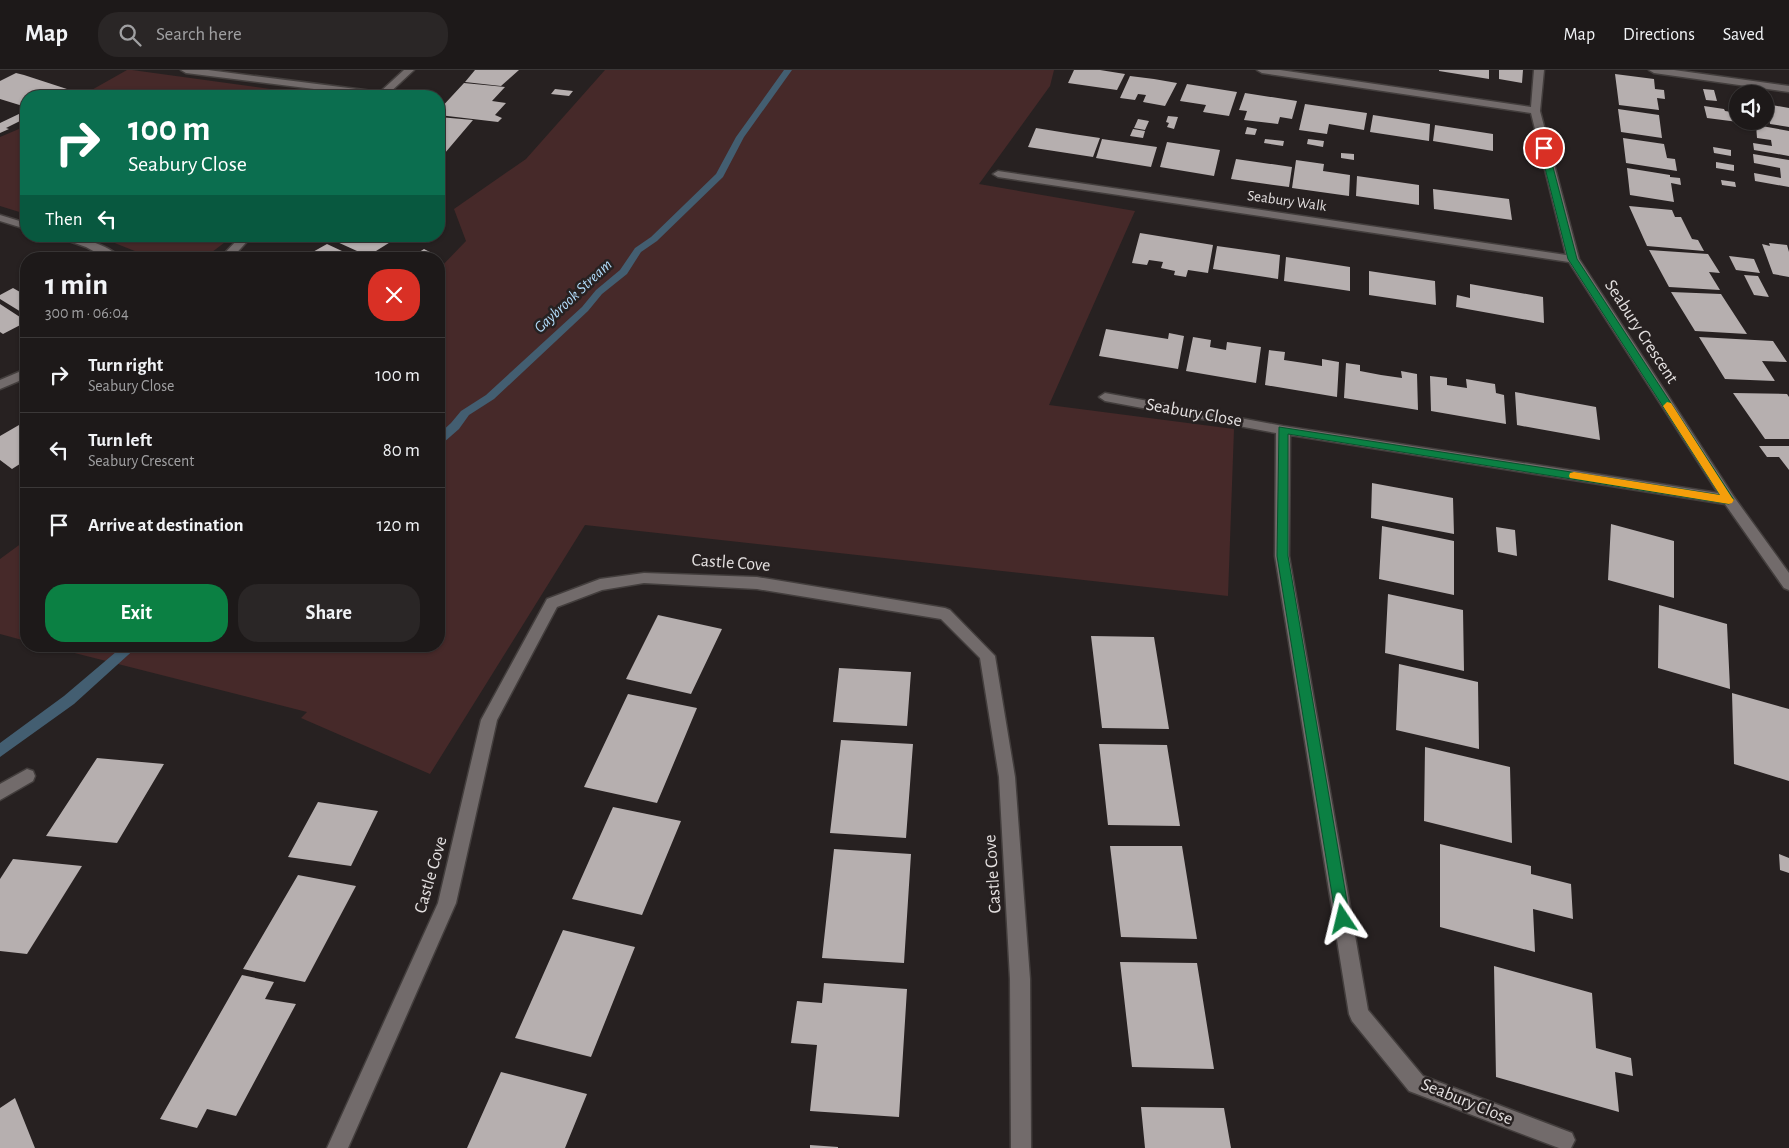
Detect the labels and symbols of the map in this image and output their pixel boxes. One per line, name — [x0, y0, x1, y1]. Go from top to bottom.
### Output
pin — [1523, 127, 1565, 169]
street label: Seabury Walk — [1246, 188, 1328, 214]
water label: Gaybrook Stream — [531, 256, 615, 336]
street label: Seabury Crescent — [1601, 277, 1681, 387]
street label: Seabury Close — [1145, 396, 1243, 430]
street label: Castle Cove — [691, 551, 771, 575]
street label: Castle Cove — [981, 834, 1005, 914]
street label: Castle Cove — [411, 835, 451, 915]
position arrow — [1316, 892, 1368, 944]
street label: Seabury Close — [1419, 1075, 1515, 1129]

